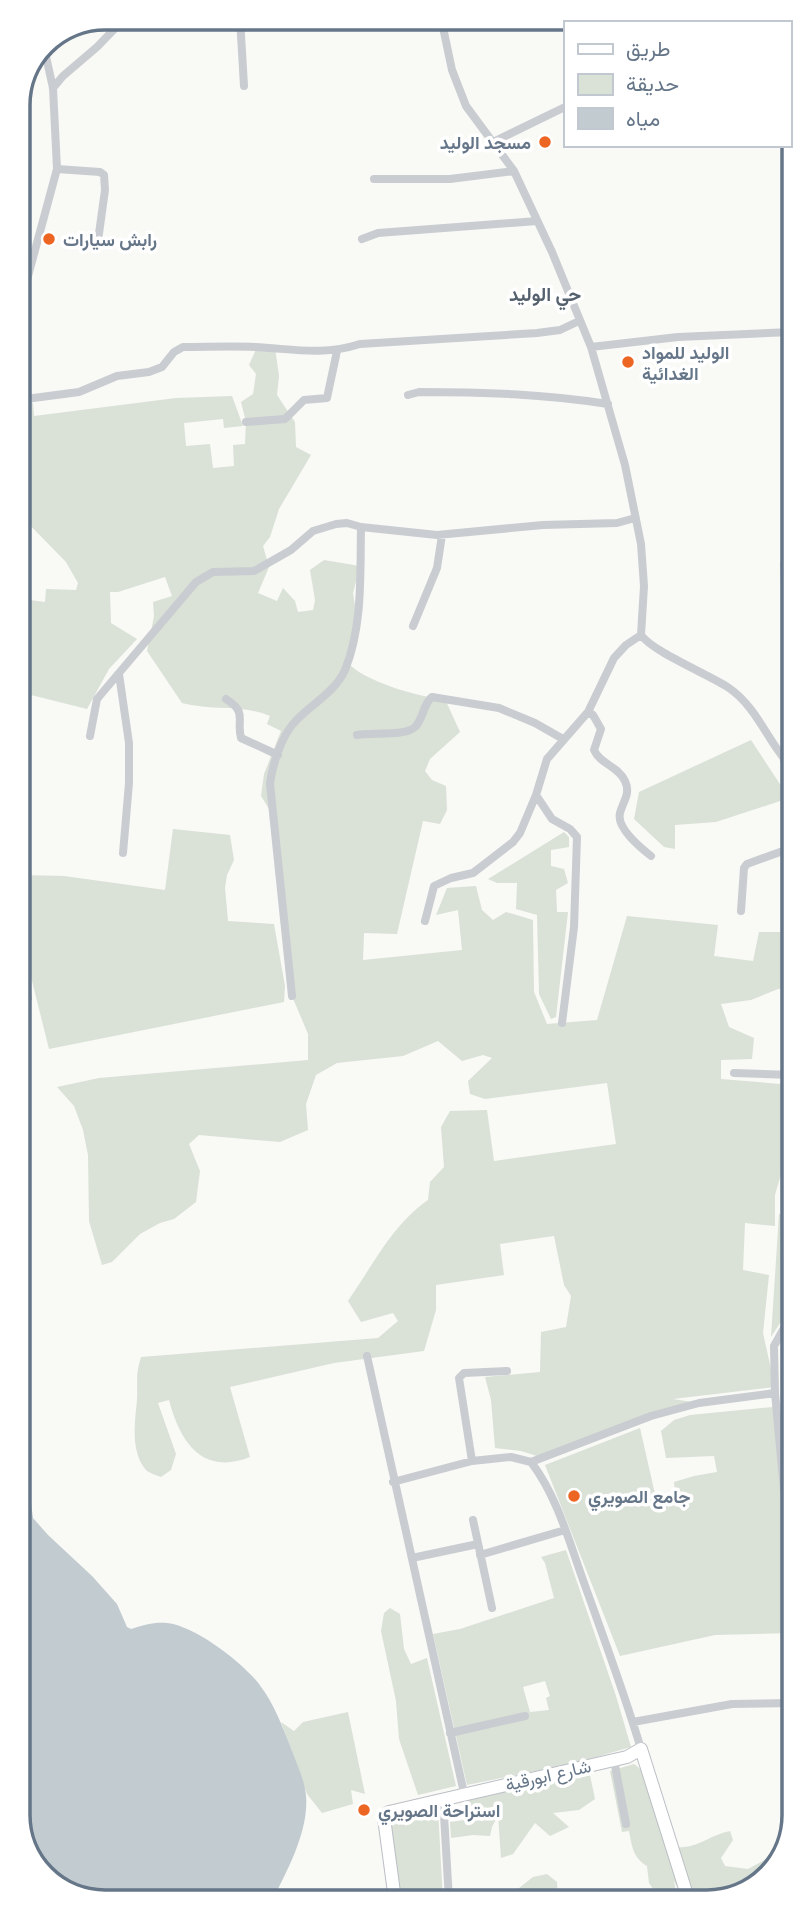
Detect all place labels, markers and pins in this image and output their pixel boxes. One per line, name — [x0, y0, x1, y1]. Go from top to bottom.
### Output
place label: مسجد الوليد — [440, 132, 531, 154]
marker: مسجد الوليد — [537, 134, 553, 150]
place label: رابش سيارات — [63, 229, 157, 251]
marker: رابش سيارات — [41, 231, 57, 247]
place label: الوليد للمواد الغدائية — [642, 342, 729, 385]
marker: الوليد للمواد الغدائية — [620, 354, 636, 370]
place label: جامع الصويري — [588, 1486, 691, 1512]
marker: جامع الصويري — [566, 1488, 582, 1504]
place label: استراحة الصويري — [378, 1800, 500, 1826]
marker: استراحة الصويري — [356, 1802, 372, 1818]

